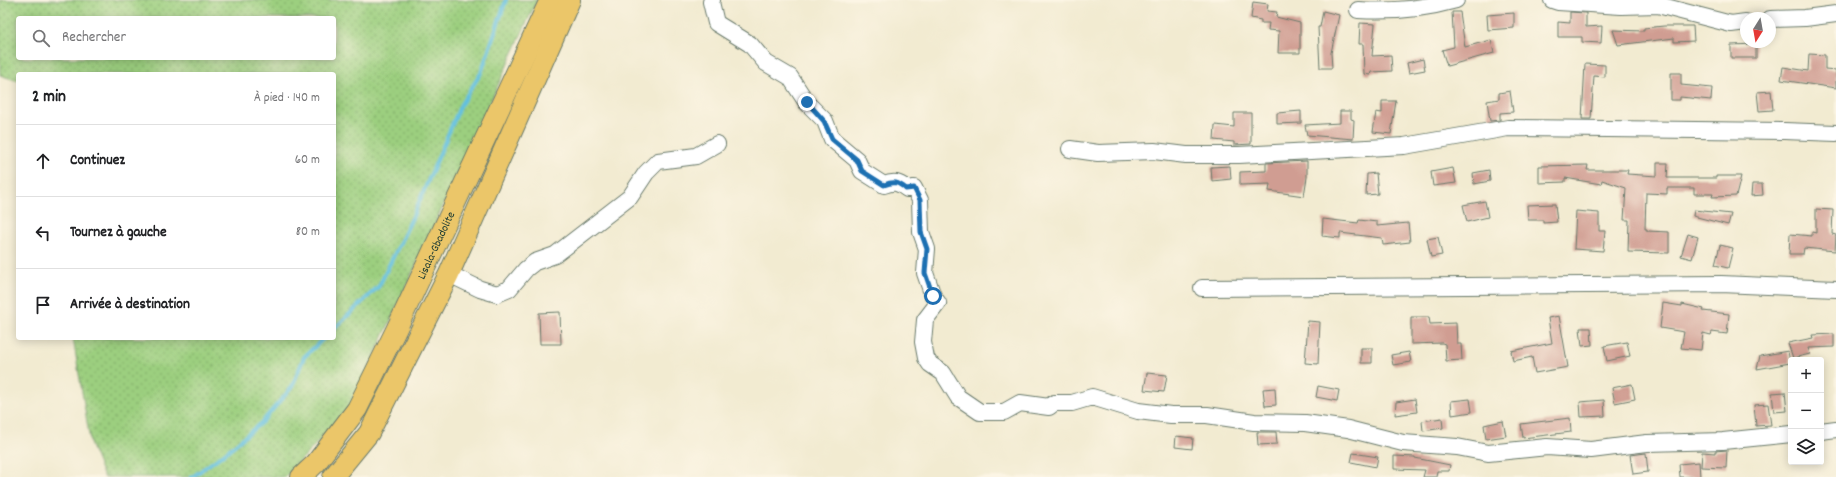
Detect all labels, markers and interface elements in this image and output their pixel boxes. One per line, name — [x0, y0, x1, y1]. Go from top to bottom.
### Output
north arrow — [1740, 12, 1776, 48]
search box — [16, 16, 336, 60]
icon: search — [30, 27, 52, 49]
text: Rechercher — [62, 27, 126, 49]
text: 2 min — [32, 86, 66, 110]
text: À pied · 140 m — [254, 89, 320, 108]
route end — [798, 93, 816, 111]
icon: ahead — [32, 150, 54, 172]
text: Continuez — [70, 150, 125, 172]
text: 60 m — [295, 151, 320, 170]
street label: Lisala-Gbadolite — [414, 209, 460, 283]
icon: left — [32, 222, 54, 244]
text: Tournez à gauche — [70, 222, 167, 244]
text: 80 m — [296, 223, 320, 242]
route start — [924, 287, 942, 305]
icon: arrive — [32, 294, 54, 316]
text: Arrivée à destination — [70, 294, 190, 316]
map controls — [1788, 357, 1824, 465]
button: + — [1788, 357, 1824, 393]
button: − — [1788, 393, 1824, 429]
button: layers — [1788, 429, 1824, 465]

